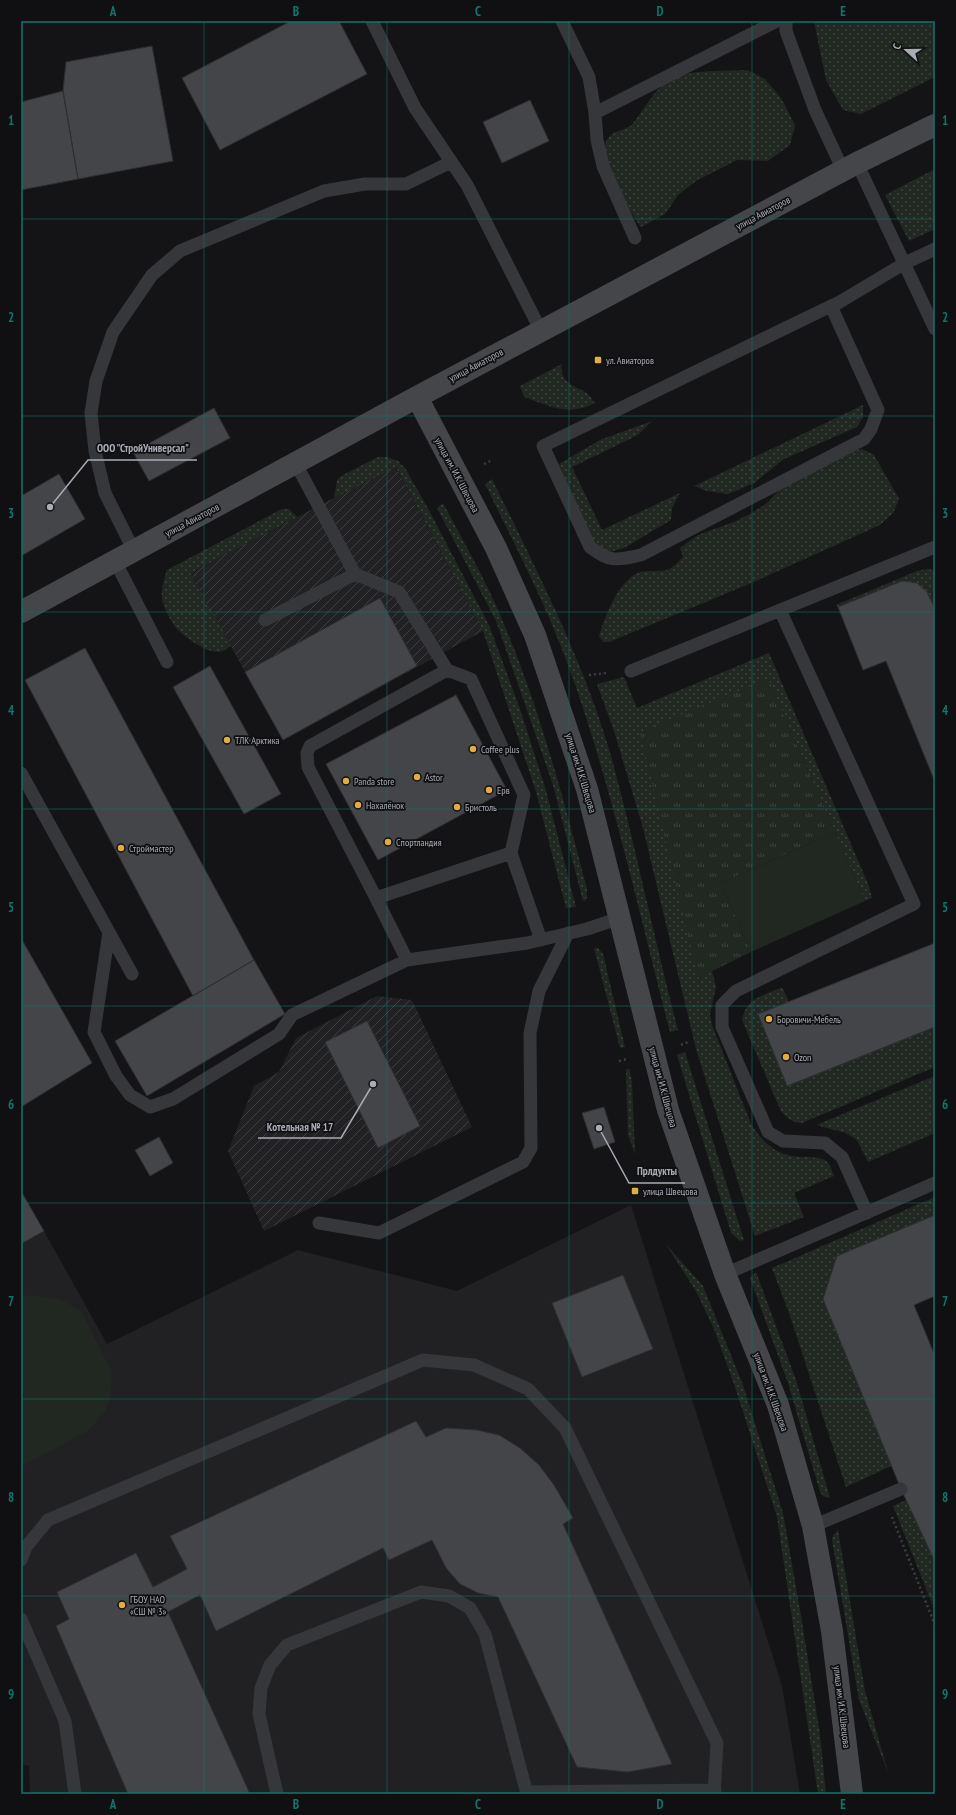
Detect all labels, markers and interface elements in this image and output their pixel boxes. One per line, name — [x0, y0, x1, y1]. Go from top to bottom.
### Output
text: A — [109, 3, 117, 20]
text: B — [293, 3, 299, 20]
text: C — [475, 3, 481, 20]
text: D — [657, 3, 664, 20]
text: E — [840, 3, 846, 20]
north arrow — [886, 30, 926, 70]
text: С — [889, 42, 904, 51]
text: 1 — [8, 112, 14, 129]
text: 1 — [942, 112, 948, 129]
street label: улица Авиаторов — [734, 193, 792, 233]
text: 2 — [8, 309, 14, 326]
text: 2 — [942, 309, 948, 326]
street label: улица Авиаторов — [447, 345, 505, 385]
place label: ул. Авиаторов — [606, 354, 654, 367]
marker: ул. Авиаторов — [593, 355, 603, 365]
street label: улица им. И.К. Швецова — [432, 435, 482, 515]
callout: ООО "СтройУниверсал" — [88, 437, 197, 460]
text: ООО "СтройУниверсал" — [97, 441, 189, 455]
street label: улица Авиаторов — [163, 500, 221, 540]
text: 3 — [8, 505, 14, 522]
text: 3 — [942, 505, 948, 522]
text: 4 — [8, 702, 15, 719]
text: 4 — [942, 702, 949, 719]
street label: улица им. И.К. Швецова — [563, 732, 599, 814]
place label: ТЛК Арктика — [235, 734, 280, 747]
marker: ТЛК Арктика — [222, 735, 232, 745]
place label: Coffee plus — [481, 743, 520, 756]
marker: Coffee plus — [468, 744, 478, 754]
place label: Astor — [425, 771, 443, 784]
marker: Astor — [412, 772, 422, 782]
place label: Panda store — [354, 775, 394, 788]
marker: Panda store — [341, 776, 351, 786]
place label: Ерв — [497, 784, 510, 797]
marker: Ерв — [484, 785, 494, 795]
place label: Нахалёнок — [366, 799, 404, 812]
marker: Нахалёнок — [353, 800, 363, 810]
place label: Бристоль — [465, 801, 497, 814]
marker: Бристоль — [452, 802, 462, 812]
place label: Спортландия — [396, 836, 442, 849]
marker: Спортландия — [383, 837, 393, 847]
place label: Строймастер — [129, 842, 174, 855]
marker: Строймастер — [116, 843, 126, 853]
text: 5 — [8, 899, 14, 916]
text: 5 — [942, 899, 948, 916]
place label: Боровичи-Мебель — [777, 1013, 841, 1026]
marker: Боровичи-Мебель — [764, 1014, 774, 1024]
street label: улица им. И.К. Швецова — [646, 1045, 680, 1129]
place label: Ozon — [794, 1051, 812, 1064]
marker: Ozon — [781, 1052, 791, 1062]
text: 6 — [8, 1096, 14, 1113]
text: 6 — [942, 1096, 948, 1113]
callout: Котельная № 17 — [258, 1115, 341, 1138]
text: Котельная № 17 — [267, 1120, 333, 1134]
callout: Прлдукты — [629, 1160, 685, 1183]
text: Прлдукты — [637, 1164, 677, 1178]
place label: улица Швецова — [643, 1185, 698, 1198]
marker: улица Швецова — [630, 1186, 640, 1196]
text: 7 — [8, 1293, 14, 1310]
text: 7 — [942, 1293, 948, 1310]
street label: улица им. И.К. Швецова — [751, 1351, 791, 1433]
text: 8 — [8, 1489, 14, 1506]
text: 8 — [942, 1489, 948, 1506]
place label: ГБОУ НАО «СШ № 3» — [130, 1593, 166, 1618]
marker: ГБОУ НАО «СШ № 3» — [117, 1600, 127, 1610]
street label: улица им. И.К. Швецова — [831, 1665, 853, 1749]
text: 9 — [8, 1686, 14, 1703]
text: 9 — [942, 1686, 948, 1703]
text: A — [109, 1796, 117, 1813]
text: B — [293, 1796, 299, 1813]
text: C — [475, 1796, 481, 1813]
text: D — [657, 1796, 664, 1813]
text: E — [840, 1796, 846, 1813]

